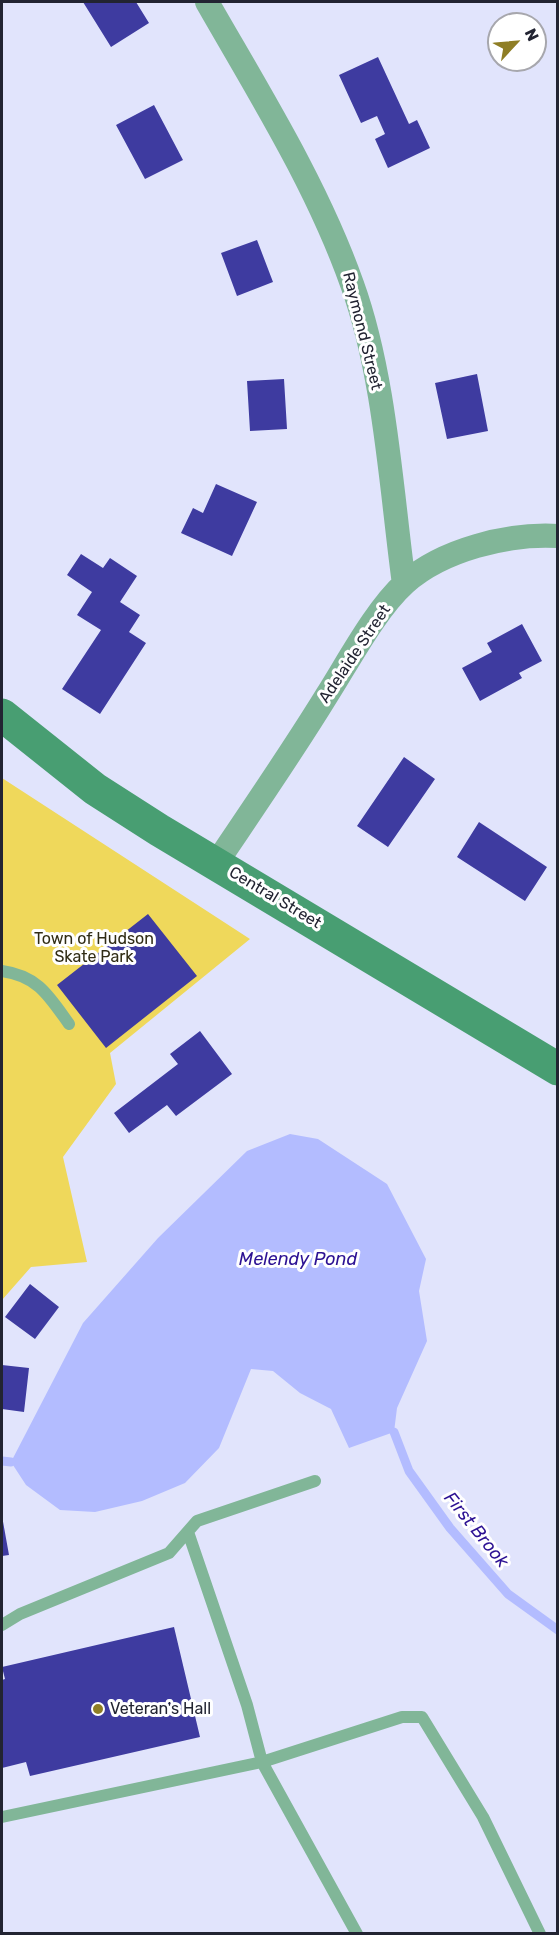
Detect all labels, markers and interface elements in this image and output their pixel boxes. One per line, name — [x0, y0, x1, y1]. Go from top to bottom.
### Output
north arrow — [487, 12, 547, 72]
text: N — [521, 25, 543, 44]
street label: Raymond Street — [338, 270, 386, 392]
street label: Adelaide Street — [315, 601, 395, 707]
street label: Central Street — [225, 863, 325, 933]
park label: Town of Hudson Skate Park — [34, 929, 154, 967]
water label: Melendy Pond — [239, 1249, 357, 1271]
water label: First Brook — [439, 1488, 513, 1572]
place label: Veteran's Hall — [110, 1699, 211, 1719]
marker: Veteran's Hall — [91, 1702, 105, 1716]

